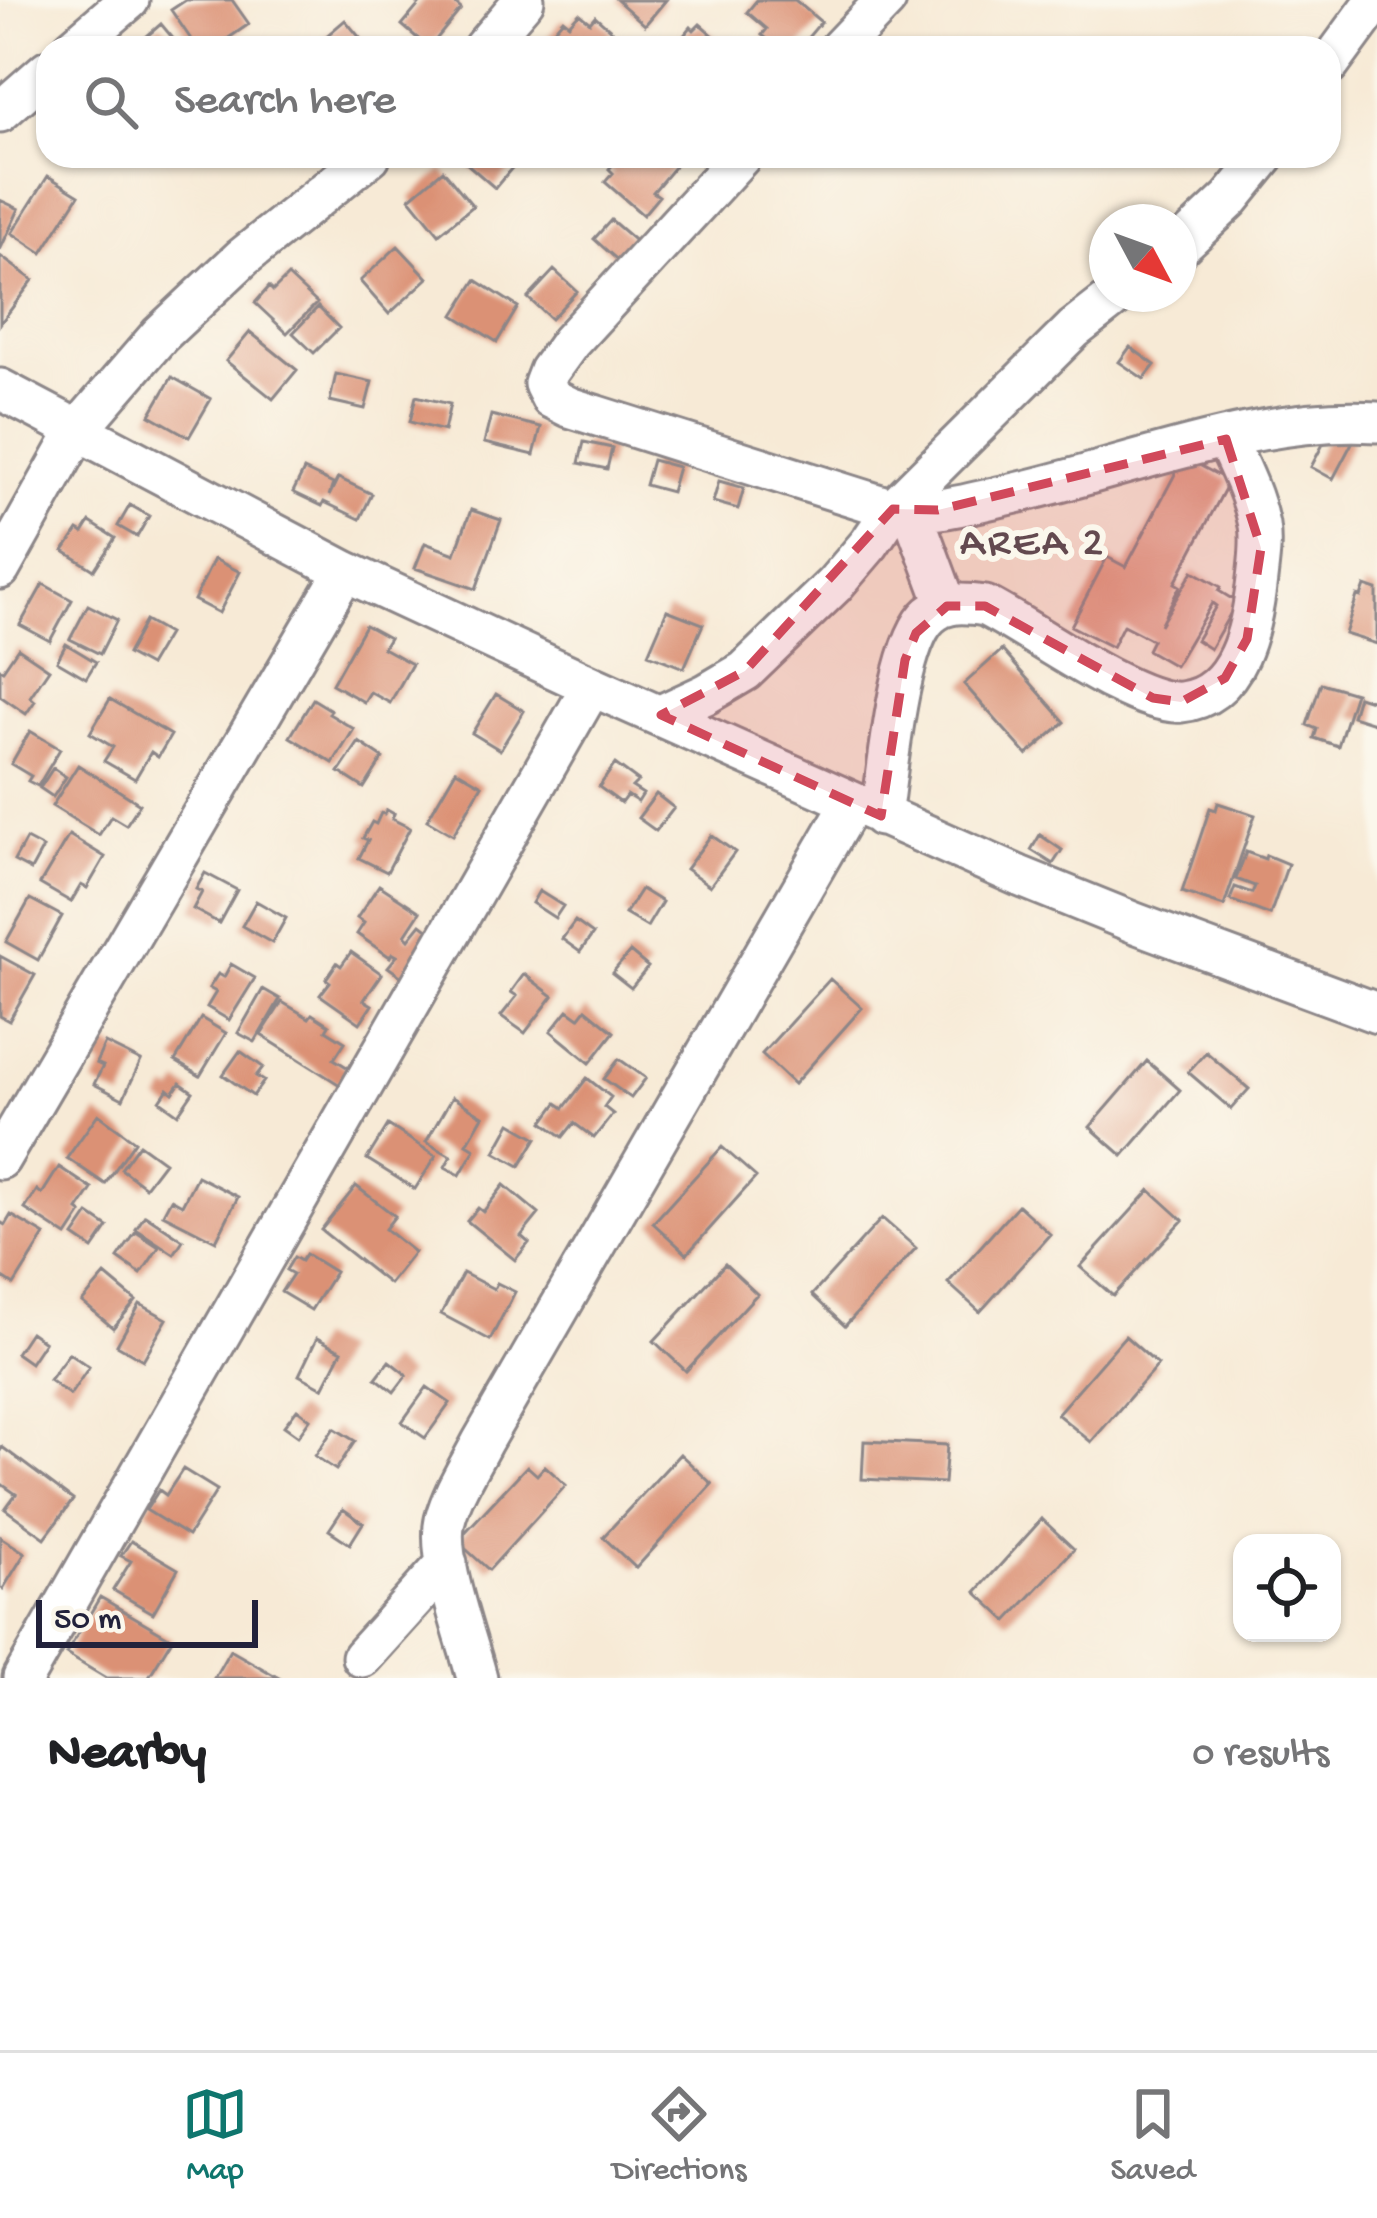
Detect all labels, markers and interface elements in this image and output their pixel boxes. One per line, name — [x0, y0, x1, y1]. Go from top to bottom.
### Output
search box — [36, 36, 1341, 168]
icon: search — [78, 69, 144, 135]
text: Search here — [174, 76, 396, 129]
north arrow — [1089, 204, 1197, 312]
district label: AREA 2 — [960, 521, 1106, 570]
map controls — [1233, 1534, 1341, 1642]
button: locate — [1233, 1534, 1341, 1642]
scale bar — [36, 1594, 258, 1647]
text: 50 m — [54, 1602, 121, 1640]
text: Nearby — [48, 1726, 206, 1786]
text: 0 results — [1192, 1733, 1329, 1779]
tab: Map — [182, 2081, 248, 2191]
tab: Directions — [612, 2081, 746, 2191]
tab: Saved — [1110, 2081, 1195, 2191]

